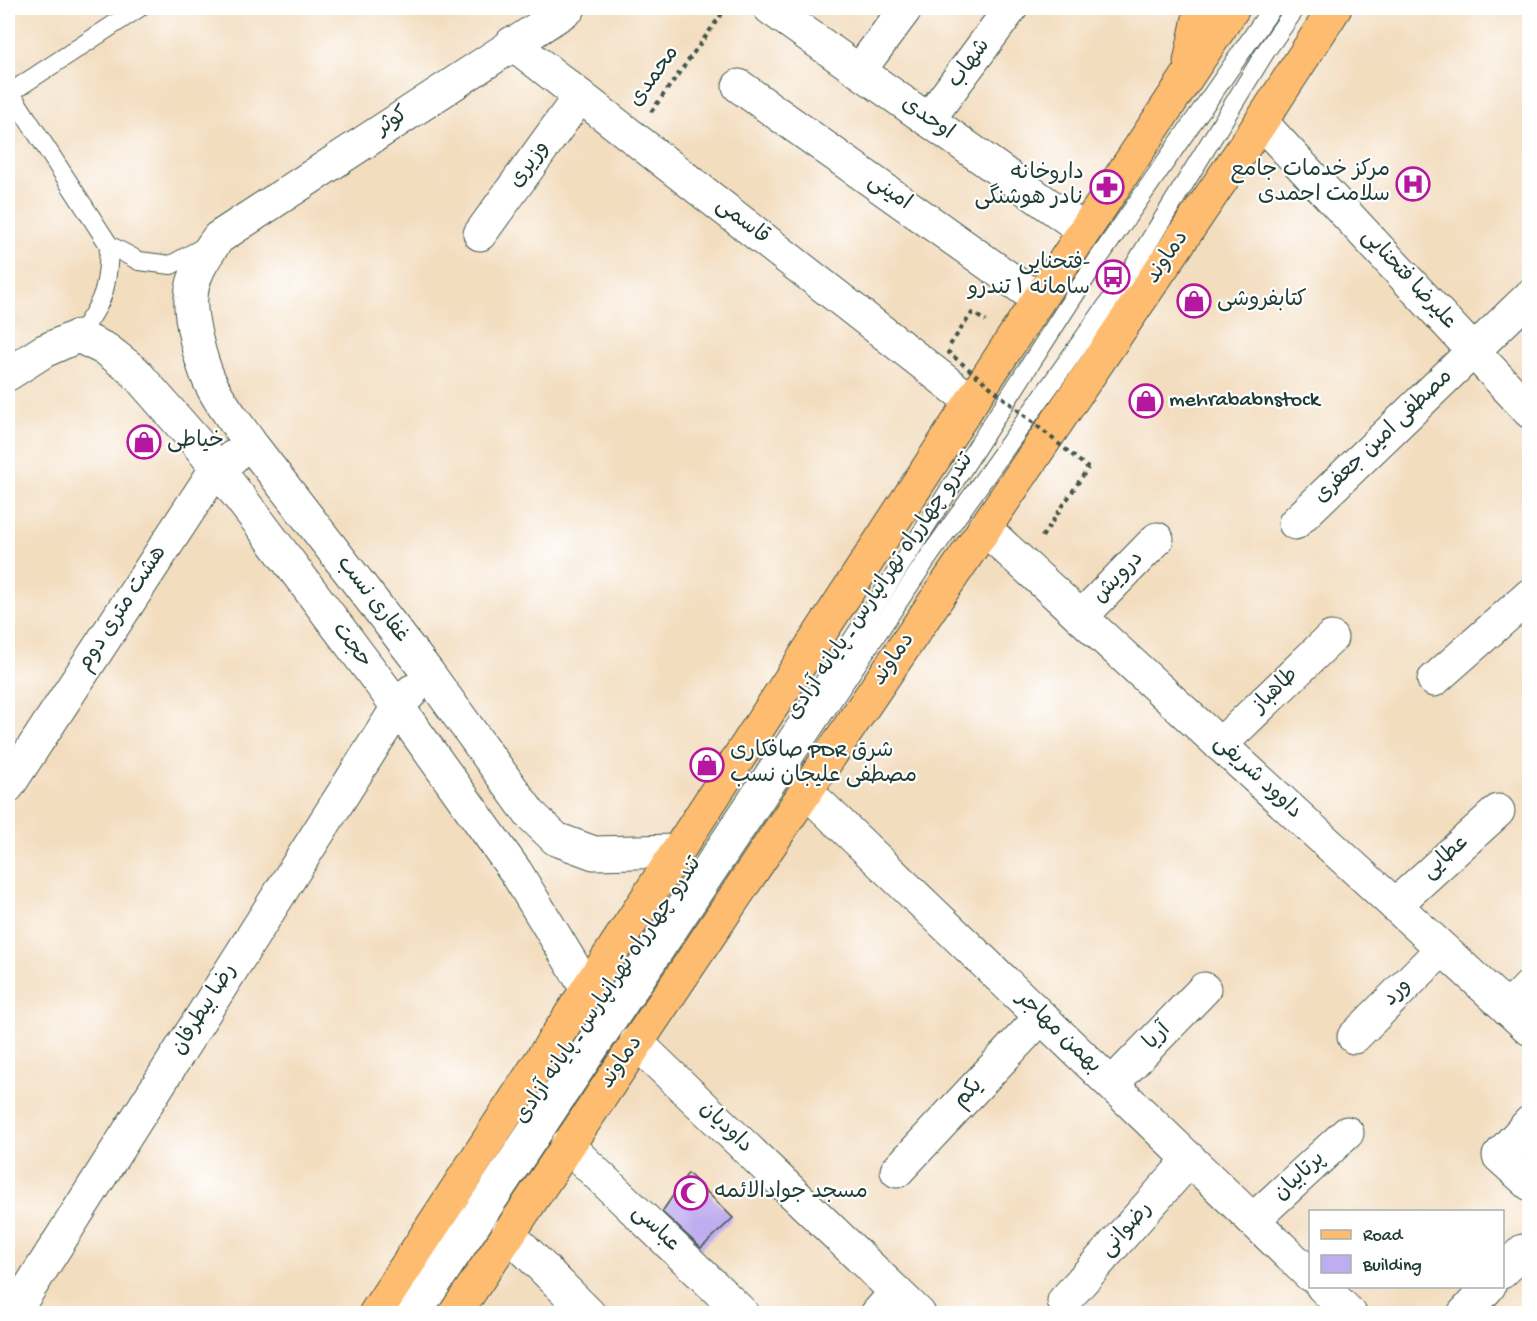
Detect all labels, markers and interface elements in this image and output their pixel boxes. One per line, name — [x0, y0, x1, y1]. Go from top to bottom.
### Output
street label: شهاب — [943, 34, 997, 94]
street label: محمدی — [624, 41, 686, 113]
street label: اوحدی — [896, 92, 958, 146]
street label: کوثر — [370, 102, 414, 143]
street label: وزیری — [504, 136, 556, 194]
place label: مرکز خدمات جامع سلامت احمدی — [1231, 158, 1390, 209]
place label: داروخانه نادر هوشنگی — [975, 161, 1084, 212]
hospital icon: مرکز خدمات جامع سلامت احمدی — [1395, 166, 1431, 202]
street label: امینی — [862, 169, 916, 217]
pharmacy icon: داروخانه نادر هوشنگی — [1089, 169, 1125, 205]
street label: قاسمی — [710, 193, 774, 251]
street label: علیرضا فتحنایی — [1355, 224, 1461, 336]
street label: دماوند — [1141, 226, 1195, 290]
place label: فتحنایی- سامانه ۱ تندرو — [967, 251, 1090, 302]
bus stop icon: فتحنایی- سامانه ۱ تندرو — [1095, 259, 1131, 295]
shop icon: کتابفروشی — [1176, 283, 1212, 319]
place label: کتابفروشی — [1217, 288, 1307, 314]
street label: مصطفی امین جعفری — [1309, 364, 1459, 510]
shop icon: mehrababnstock — [1128, 383, 1164, 419]
place label: mehrababnstock — [1169, 388, 1322, 414]
shop icon: خیاطی — [126, 424, 162, 460]
place label: خیاطی — [167, 429, 224, 455]
street label: تندرو چهارراه تهرانپارس ـ پایانه آزادی — [780, 447, 981, 726]
street label: هشت متری دوم — [73, 541, 174, 677]
street label: درویش — [1088, 547, 1150, 609]
street label: غفاری نسب — [330, 551, 414, 649]
street label: حجت — [325, 618, 377, 674]
street label: دماوند — [867, 628, 921, 692]
street label: طاهباز — [1246, 663, 1305, 721]
street label: داوود شریفی — [1207, 731, 1307, 825]
place label: صافکاری PDR شرق مصطفی علیجان نسب — [730, 739, 917, 790]
shop icon: صافکاری PDR شرق مصطفی علیجان نسب — [689, 747, 725, 783]
street label: عطایی — [1417, 830, 1475, 886]
street label: تندرو چهارراه تهرانپارس ـ پایانه آزادی — [508, 851, 709, 1130]
street label: رضا بیطرفان — [167, 959, 243, 1061]
street label: ورد — [1378, 973, 1418, 1013]
street label: بهمن مهاجر — [1009, 985, 1106, 1080]
street label: آریا — [1138, 1016, 1178, 1056]
street label: دماوند — [595, 1031, 649, 1095]
street label: یکم — [949, 1074, 989, 1114]
street label: داودیان — [693, 1096, 757, 1160]
street label: پرتابیان — [1269, 1147, 1331, 1207]
mosque icon: مسجد جوادالائمه — [673, 1175, 709, 1211]
place label: مسجد جوادالائمه — [714, 1180, 868, 1206]
street label: رضوانی — [1095, 1197, 1159, 1263]
street label: عباسی — [626, 1200, 684, 1258]
legend — [1309, 1210, 1504, 1288]
text: Road — [1363, 1226, 1404, 1247]
text: Building — [1362, 1256, 1422, 1277]

